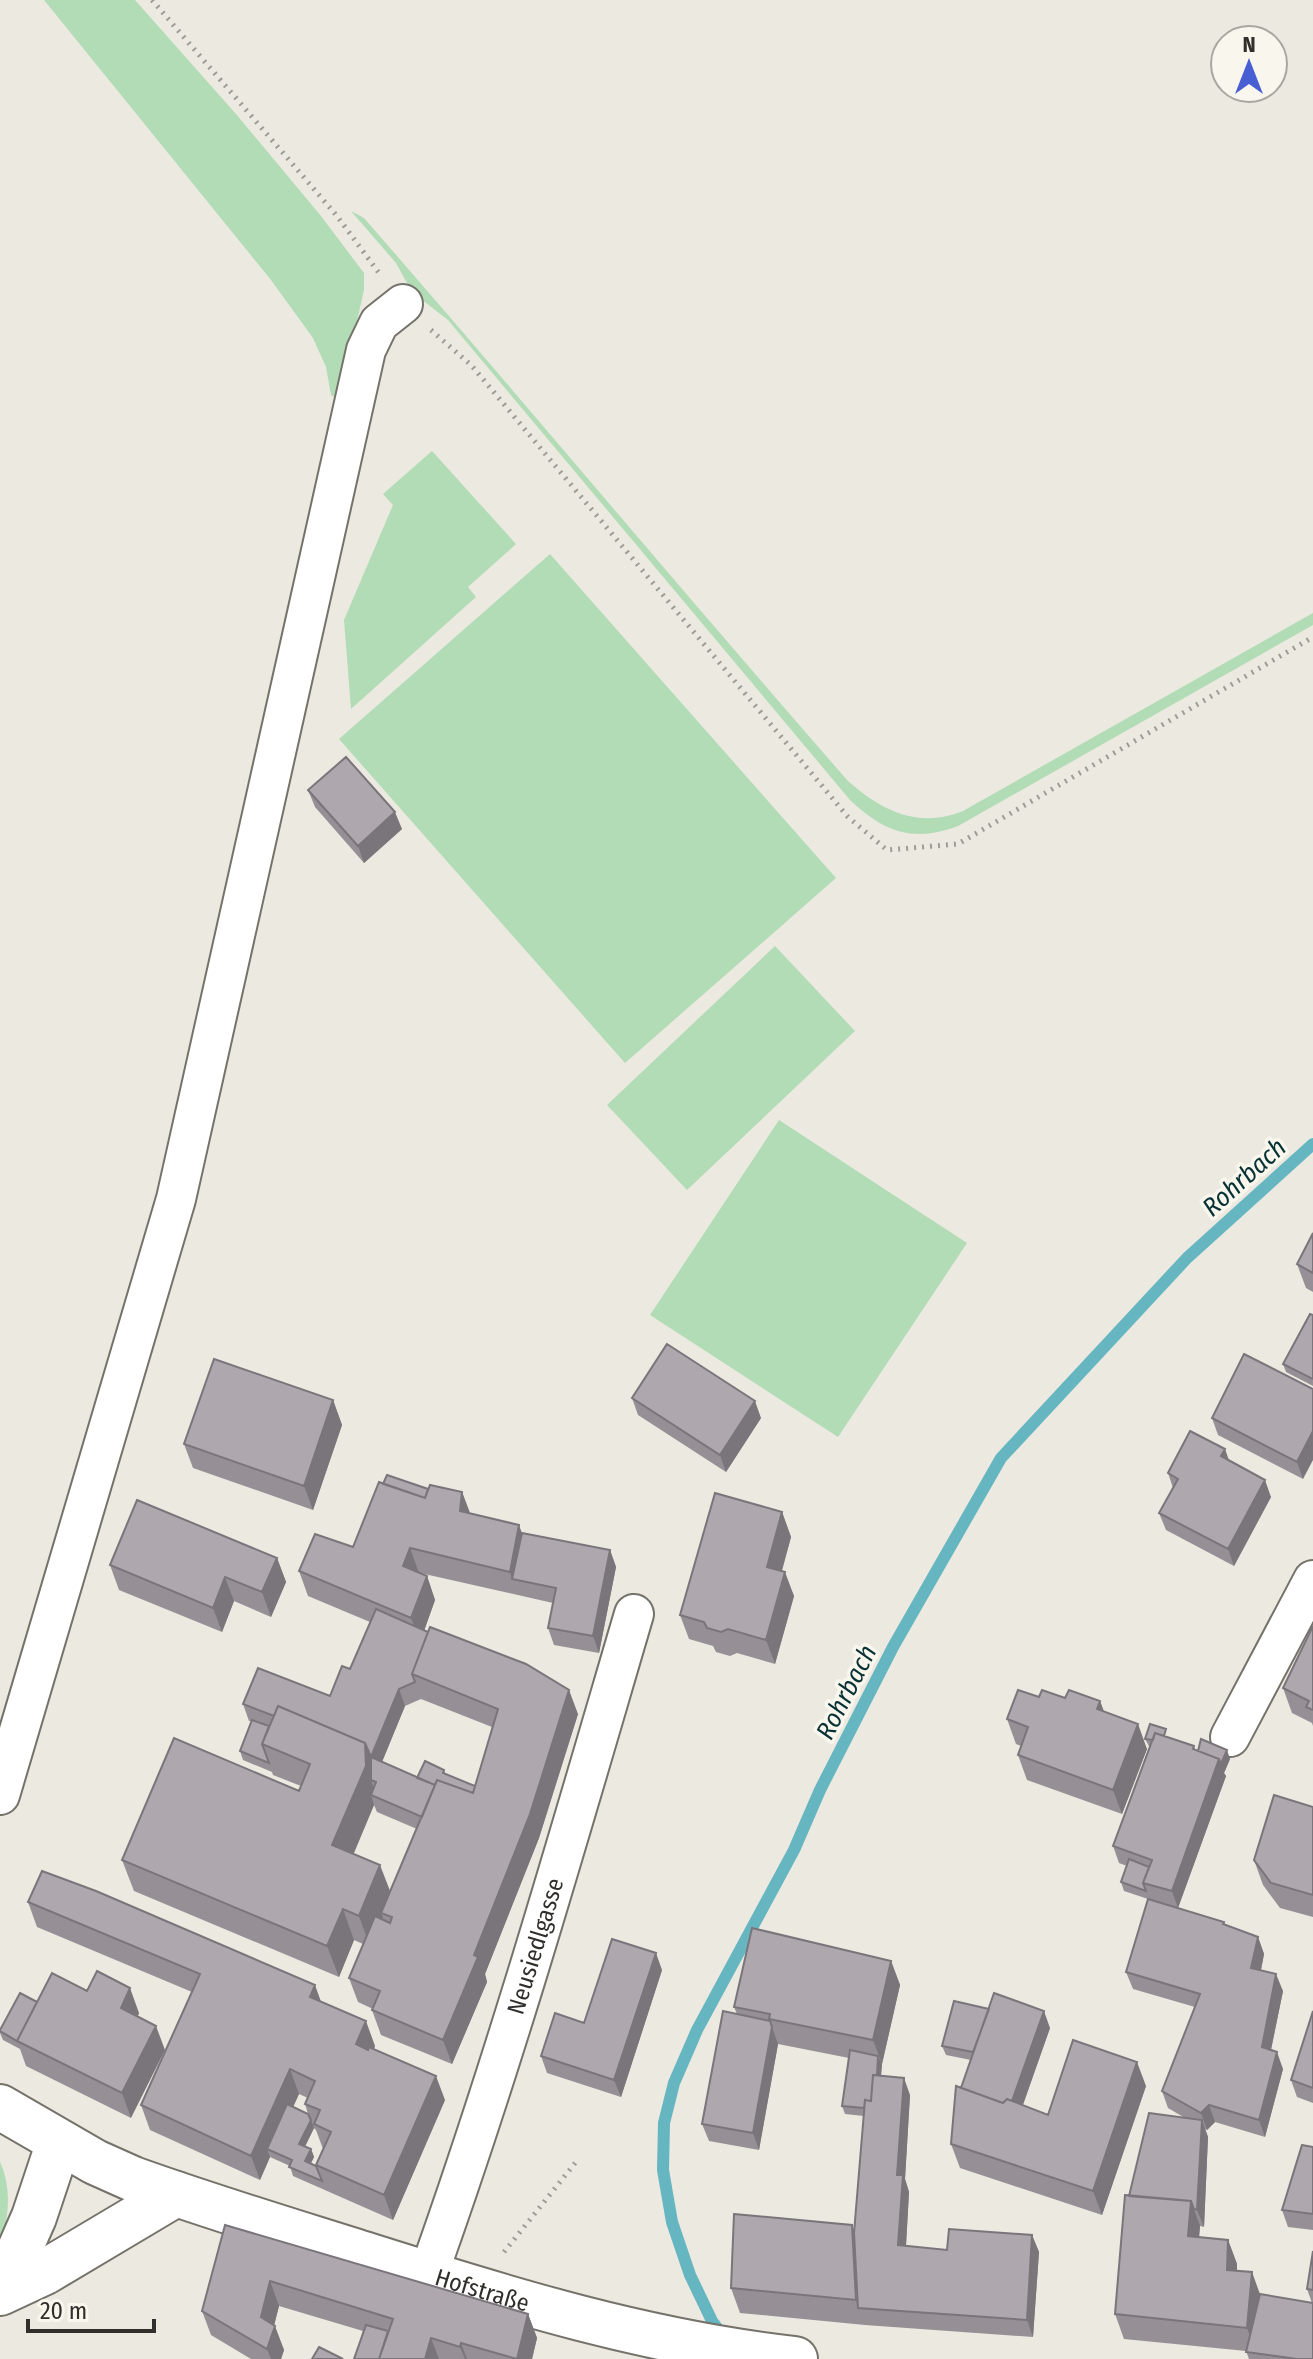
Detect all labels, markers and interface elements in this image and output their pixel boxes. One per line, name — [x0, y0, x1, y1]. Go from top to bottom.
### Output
north arrow — [1209, 24, 1289, 104]
text: N — [1242, 31, 1256, 58]
water label: Rohrbach — [1196, 1132, 1293, 1223]
water label: Rohrbach — [810, 1640, 883, 1745]
street label: Neusiedlgasse — [502, 1875, 569, 2018]
street label: Hofstraße — [432, 2263, 532, 2318]
scale bar — [28, 2283, 154, 2333]
text: 20 m — [40, 2297, 87, 2325]

